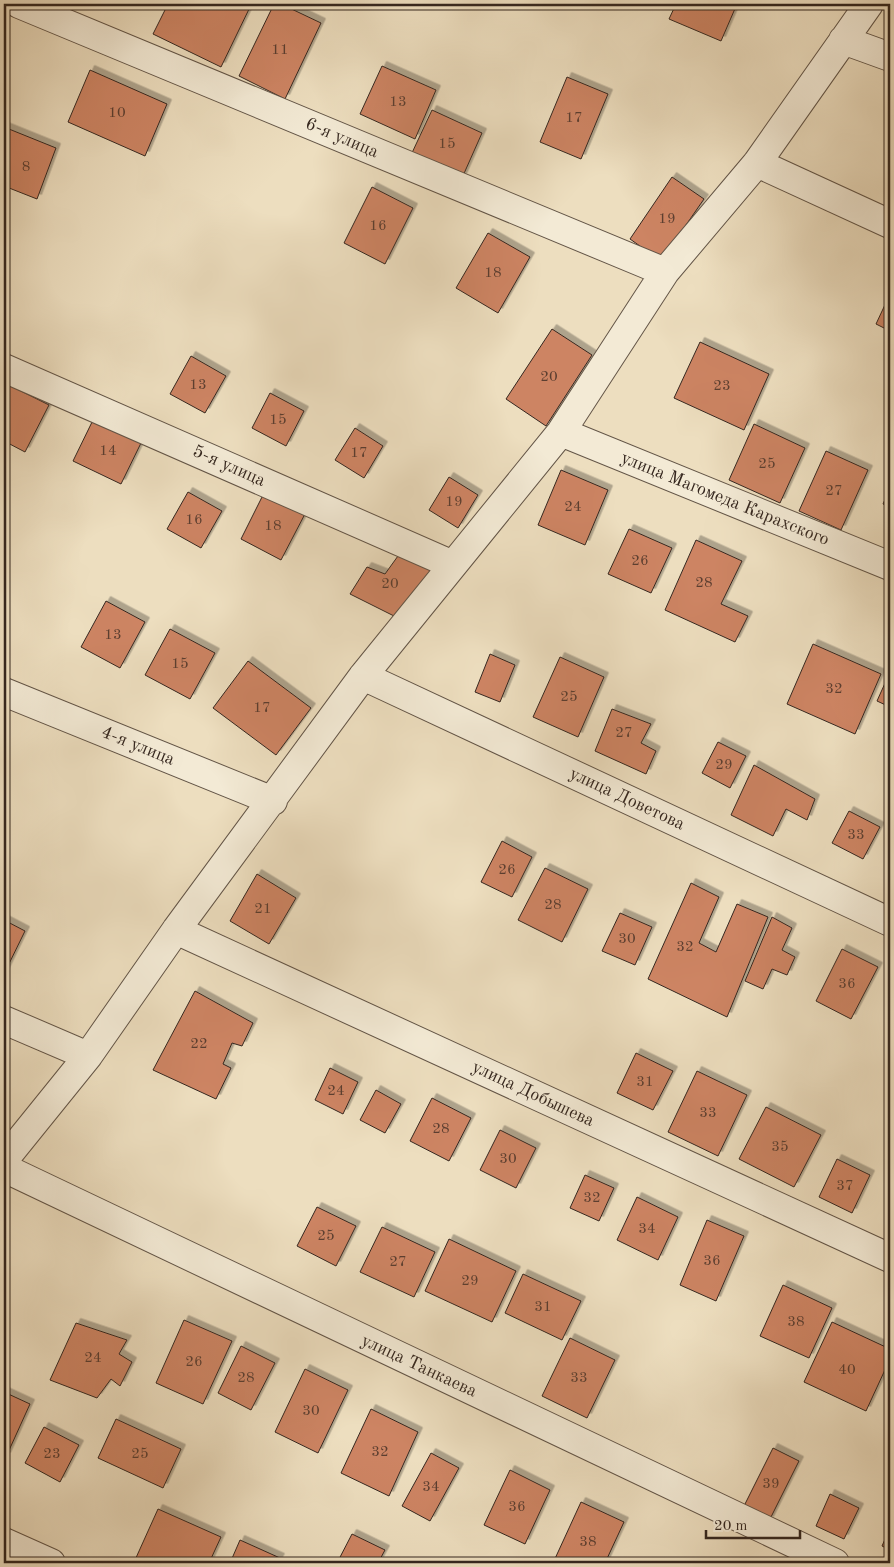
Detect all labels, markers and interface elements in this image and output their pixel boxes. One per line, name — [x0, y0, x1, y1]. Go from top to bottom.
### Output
house number: 11 — [271, 43, 289, 58]
house number: 13 — [389, 95, 407, 110]
house number: 10 — [108, 106, 126, 121]
house number: 17 — [565, 111, 583, 126]
street label: 6-я улица — [303, 115, 381, 161]
house number: 15 — [438, 137, 456, 152]
house number: 8 — [22, 160, 30, 175]
house number: 19 — [658, 212, 676, 227]
house number: 16 — [369, 219, 387, 234]
house number: 18 — [484, 266, 502, 281]
house number: 20 — [540, 370, 558, 385]
house number: 13 — [189, 378, 207, 393]
house number: 23 — [713, 379, 731, 394]
house number: 15 — [269, 413, 287, 428]
street label: 5-я улица — [190, 442, 268, 490]
house number: 14 — [99, 444, 117, 459]
house number: 17 — [350, 446, 368, 461]
street label: улица Магомеда Карахского — [618, 449, 832, 549]
house number: 25 — [758, 457, 776, 472]
house number: 27 — [825, 484, 843, 499]
house number: 19 — [445, 495, 463, 510]
house number: 24 — [564, 500, 582, 515]
house number: 16 — [185, 513, 203, 528]
house number: 18 — [264, 519, 282, 534]
house number: 26 — [631, 554, 649, 569]
house number: 28 — [695, 576, 713, 591]
house number: 20 — [381, 577, 399, 592]
house number: 13 — [104, 628, 122, 643]
house number: 15 — [171, 657, 189, 672]
house number: 32 — [825, 682, 843, 697]
house number: 25 — [560, 690, 578, 705]
house number: 17 — [253, 701, 271, 716]
street label: 4-я улица — [99, 723, 177, 769]
house number: 27 — [615, 726, 633, 741]
house number: 29 — [715, 758, 733, 773]
street label: улица Доветова — [566, 764, 688, 834]
house number: 33 — [847, 828, 865, 843]
house number: 26 — [498, 863, 516, 878]
house number: 28 — [544, 898, 562, 913]
house number: 21 — [254, 902, 272, 917]
house number: 30 — [618, 932, 636, 947]
house number: 32 — [676, 940, 694, 955]
house number: 36 — [838, 977, 856, 992]
house number: 22 — [190, 1037, 208, 1052]
street label: улица Добышева — [469, 1058, 597, 1130]
house number: 31 — [636, 1075, 654, 1090]
house number: 24 — [327, 1084, 345, 1099]
house number: 33 — [699, 1106, 717, 1121]
house number: 28 — [432, 1122, 450, 1137]
house number: 35 — [771, 1140, 789, 1155]
house number: 30 — [499, 1152, 517, 1167]
house number: 37 — [836, 1179, 854, 1194]
house number: 32 — [583, 1191, 601, 1206]
house number: 34 — [638, 1222, 656, 1237]
house number: 25 — [317, 1229, 335, 1244]
house number: 36 — [703, 1254, 721, 1269]
house number: 27 — [389, 1255, 407, 1270]
house number: 29 — [461, 1274, 479, 1289]
house number: 31 — [534, 1300, 552, 1315]
house number: 38 — [787, 1315, 805, 1330]
street label: улица Танкаева — [358, 1331, 480, 1401]
house number: 24 — [84, 1351, 102, 1366]
house number: 26 — [185, 1355, 203, 1370]
house number: 40 — [838, 1363, 856, 1378]
house number: 28 — [237, 1371, 255, 1386]
house number: 33 — [570, 1371, 588, 1386]
house number: 30 — [302, 1404, 320, 1419]
house number: 32 — [371, 1445, 389, 1460]
house number: 23 — [43, 1447, 61, 1462]
house number: 25 — [131, 1447, 149, 1462]
house number: 39 — [762, 1477, 780, 1492]
house number: 34 — [422, 1480, 440, 1495]
house number: 36 — [508, 1500, 526, 1515]
scale bar — [706, 1507, 800, 1539]
text: 20 m — [714, 1519, 748, 1534]
house number: 38 — [579, 1535, 597, 1550]

